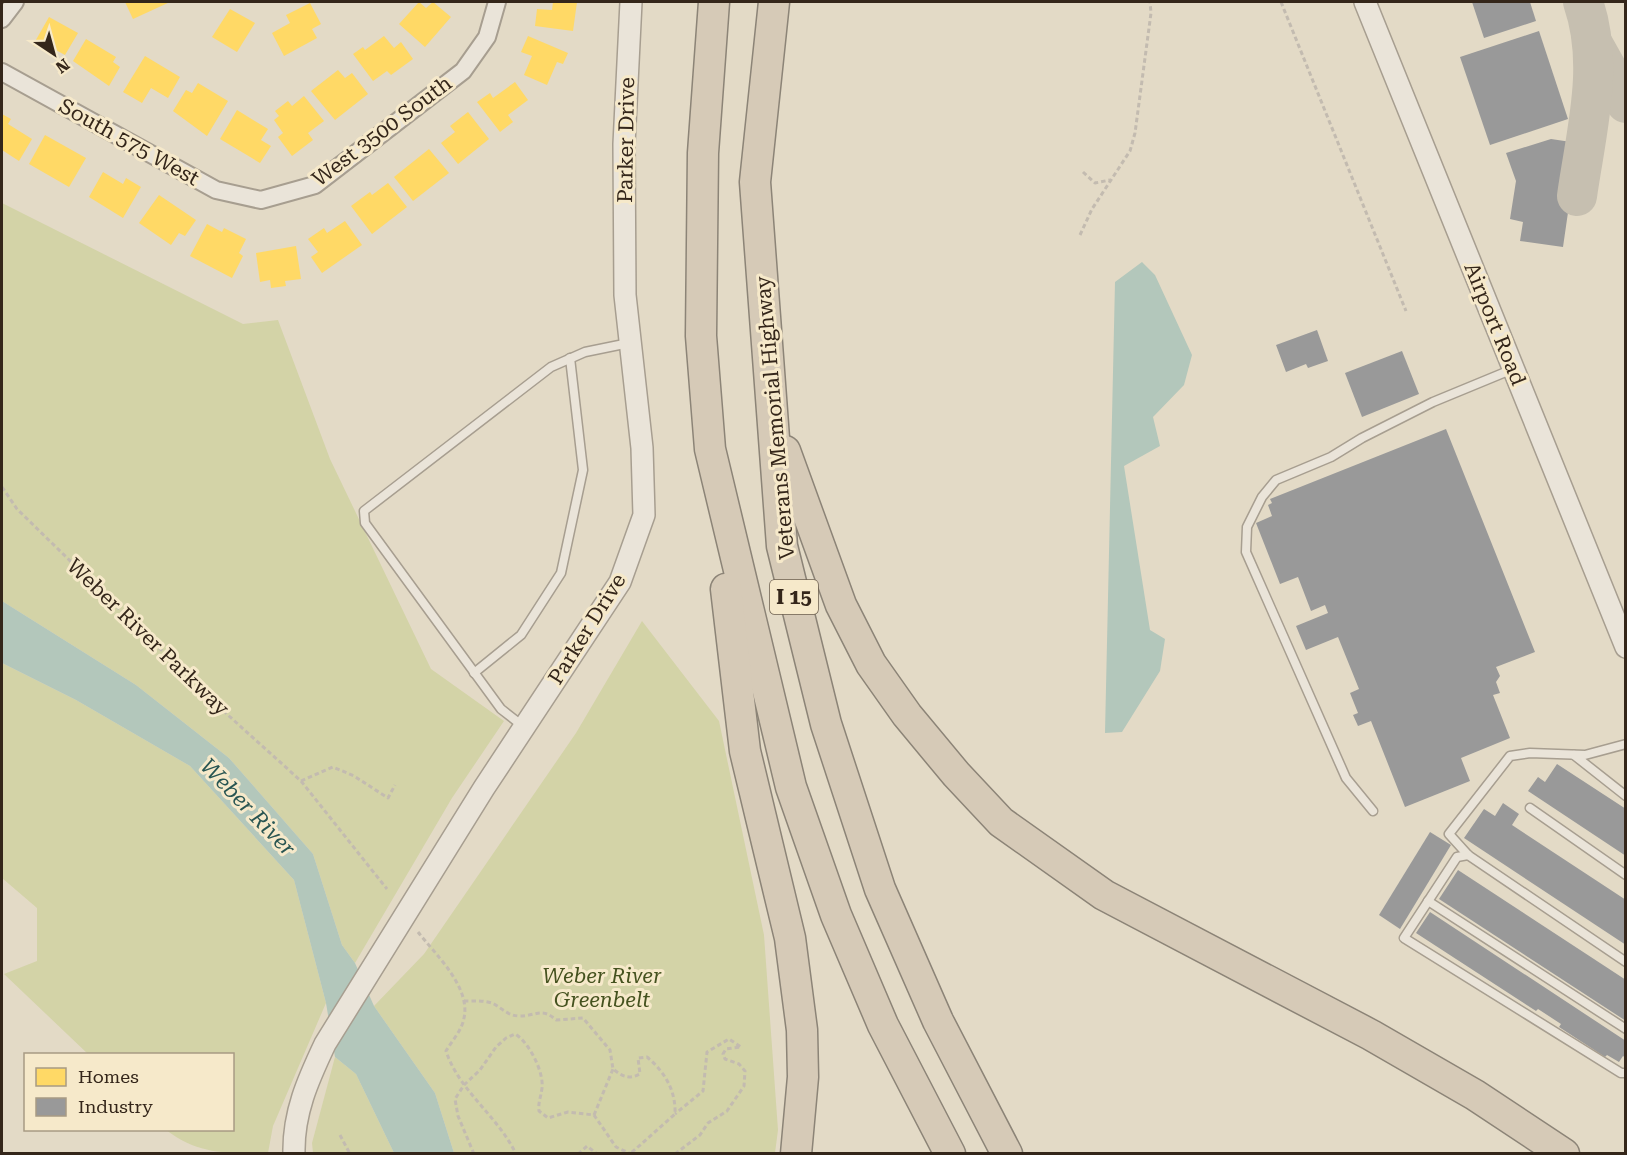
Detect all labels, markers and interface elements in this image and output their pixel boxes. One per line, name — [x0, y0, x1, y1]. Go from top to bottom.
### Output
north arrow — [24, 24, 84, 84]
text: N — [52, 54, 73, 77]
street label: West 3500 South — [308, 71, 457, 191]
street label: Parker Drive — [613, 77, 639, 203]
street label: South 575 West — [55, 94, 203, 191]
street label: Airport Road — [1459, 259, 1531, 389]
street label: Veterans Memorial Highway — [751, 275, 799, 561]
street label: Weber River Parkway — [62, 553, 234, 721]
street label: Parker Drive — [543, 569, 631, 689]
road number: I 15 — [770, 580, 818, 614]
water label: Weber River — [195, 753, 301, 861]
park label: Weber River Greenbelt — [542, 964, 662, 1012]
legend — [24, 1053, 234, 1131]
text: Homes — [78, 1066, 139, 1087]
text: Industry — [78, 1096, 153, 1117]

